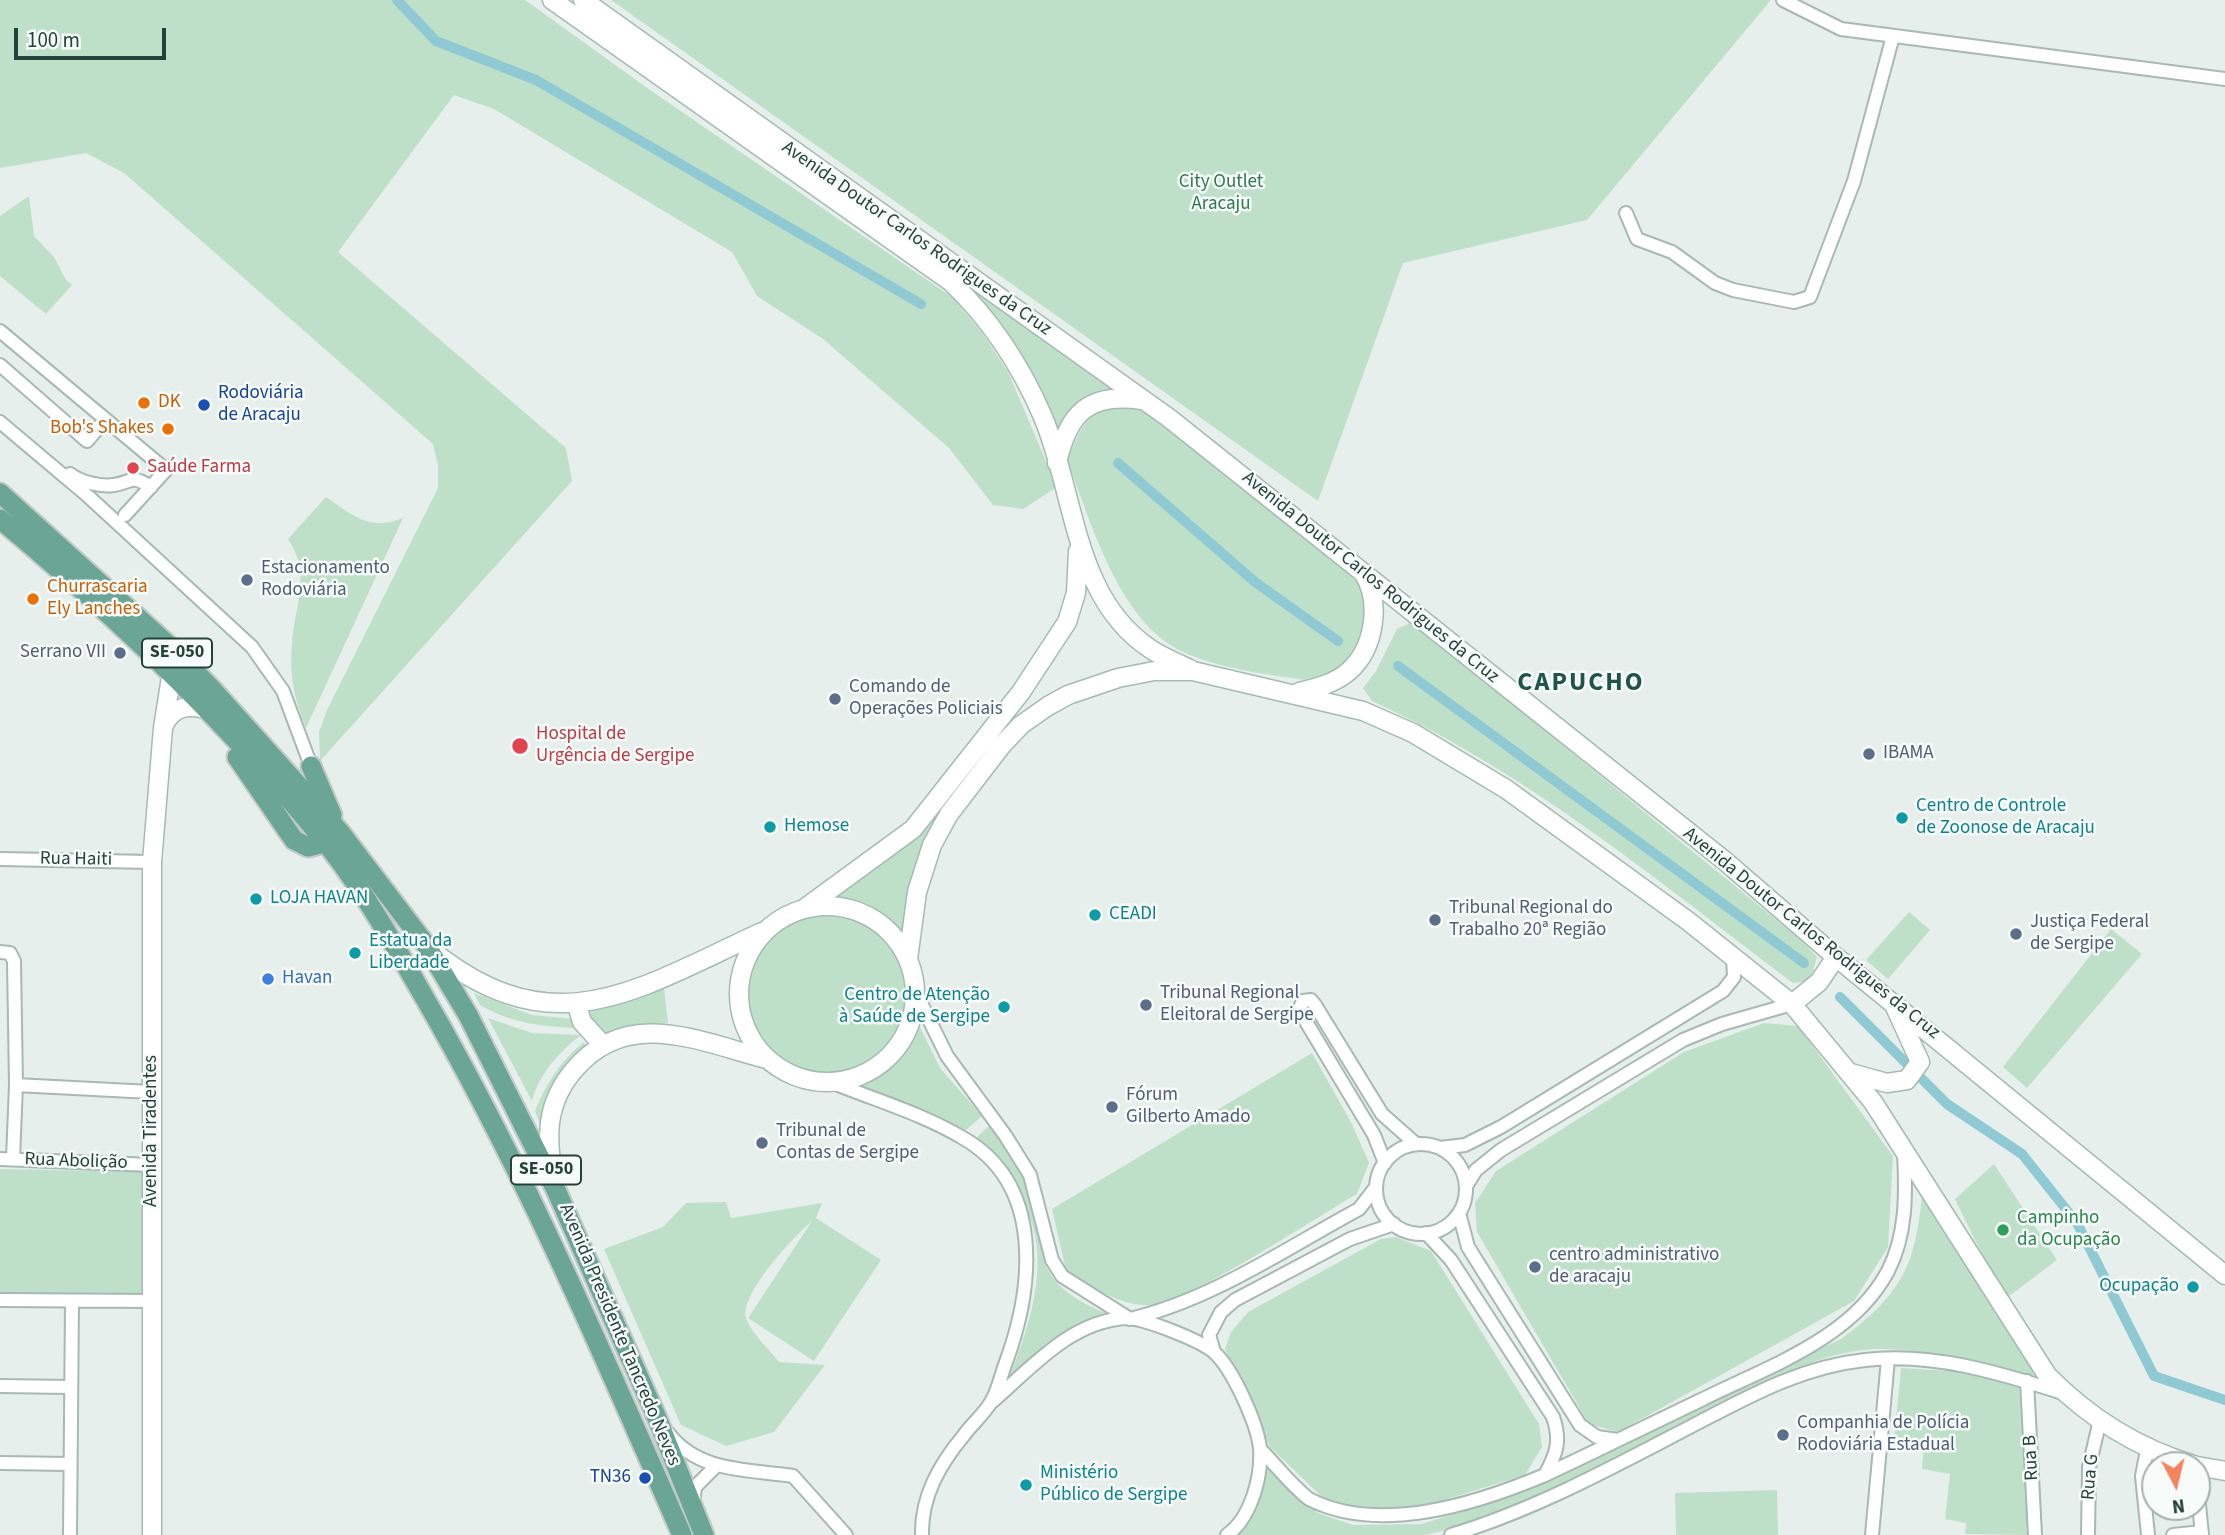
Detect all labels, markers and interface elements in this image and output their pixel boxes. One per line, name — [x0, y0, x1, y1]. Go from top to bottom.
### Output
scale bar — [18, 14, 170, 58]
text: 100 m — [27, 25, 80, 55]
street label: Avenida Doutor Carlos Rodrigues da Cruz — [777, 137, 1055, 341]
park label: City Outlet Aracaju — [1179, 172, 1263, 216]
place label: Rodoviária de Aracaju — [218, 383, 304, 427]
place label: DK — [158, 392, 181, 414]
marker: DK — [136, 395, 152, 411]
marker: Rodoviária de Aracaju — [196, 397, 212, 413]
place label: Bob's Shakes — [50, 418, 154, 440]
marker: Bob's Shakes — [160, 421, 176, 437]
place label: Saúde Farma — [147, 457, 251, 479]
marker: Saúde Farma — [125, 460, 141, 476]
street label: Avenida Doutor Carlos Rodrigues da Cruz — [1237, 467, 1503, 689]
place label: Estacionamento Rodoviária — [261, 558, 390, 602]
marker: Estacionamento Rodoviária — [239, 572, 255, 588]
place label: Churrascaria Ely Lanches — [47, 577, 148, 621]
marker: Churrascaria Ely Lanches — [25, 591, 41, 607]
road number: SE-050 — [142, 638, 212, 668]
place label: Serrano VII — [20, 642, 106, 664]
marker: Serrano VII — [112, 645, 128, 661]
district label: CAPUCHO — [1518, 668, 1644, 700]
place label: Comando de Operações Policiais — [849, 677, 1003, 721]
marker: Comando de Operações Policiais — [827, 691, 843, 707]
place label: Hospital de Urgência de Sergipe — [536, 724, 694, 768]
marker: Hospital de Urgência de Sergipe — [510, 736, 530, 756]
place label: IBAMA — [1883, 743, 1934, 765]
marker: IBAMA — [1861, 746, 1877, 762]
place label: Centro de Controle de Zoonose de Aracaju — [1916, 796, 2095, 840]
marker: Centro de Controle de Zoonose de Aracaju — [1894, 810, 1910, 826]
place label: Hemose — [784, 816, 849, 838]
marker: Hemose — [762, 819, 778, 835]
street label: Avenida Doutor Carlos Rodrigues da Cruz — [1678, 823, 1944, 1045]
street label: Rua Haiti — [40, 848, 112, 872]
place label: LOJA HAVAN — [270, 888, 368, 910]
marker: LOJA HAVAN — [248, 891, 264, 907]
place label: Tribunal Regional do Trabalho 20ª Região — [1449, 898, 1613, 942]
place label: CEADI — [1109, 904, 1157, 926]
marker: CEADI — [1087, 907, 1103, 923]
marker: Tribunal Regional do Trabalho 20ª Região — [1427, 912, 1443, 928]
place label: Justiça Federal de Sergipe — [2030, 912, 2149, 956]
marker: Justiça Federal de Sergipe — [2008, 926, 2024, 942]
place label: Estatua da Liberdade — [369, 931, 452, 975]
marker: Estatua da Liberdade — [347, 945, 363, 961]
place label: Havan — [282, 968, 332, 990]
marker: Havan — [260, 971, 276, 987]
place label: Tribunal Regional Eleitoral de Sergipe — [1160, 983, 1314, 1027]
place label: Centro de Atenção à Saúde de Sergipe — [839, 985, 990, 1029]
marker: Tribunal Regional Eleitoral de Sergipe — [1138, 997, 1154, 1013]
marker: Centro de Atenção à Saúde de Sergipe — [996, 999, 1012, 1015]
street label: Avenida Tiradentes — [141, 1055, 163, 1207]
place label: Fórum Gilberto Amado — [1126, 1085, 1251, 1129]
marker: Fórum Gilberto Amado — [1104, 1099, 1120, 1115]
place label: Tribunal de Contas de Sergipe — [776, 1121, 919, 1165]
marker: Tribunal de Contas de Sergipe — [754, 1135, 770, 1151]
street label: Rua Abolição — [24, 1149, 128, 1175]
road number: SE-050 — [511, 1156, 581, 1184]
street label: Avenida Presidente Tancredo Neves — [553, 1201, 685, 1469]
place label: Campinho da Ocupação — [2017, 1208, 2121, 1252]
marker: Campinho da Ocupação — [1995, 1222, 2011, 1238]
place label: centro administrativo de aracaju — [1549, 1245, 1719, 1289]
marker: centro administrativo de aracaju — [1527, 1259, 1543, 1275]
place label: Ocupação — [2099, 1276, 2179, 1298]
marker: Ocupação — [2185, 1279, 2201, 1295]
place label: Companhia de Polícia Rodoviária Estadual — [1797, 1413, 1969, 1457]
marker: Companhia de Polícia Rodoviária Estadual — [1775, 1427, 1791, 1443]
street label: Rua B — [2019, 1435, 2045, 1481]
north arrow — [2141, 1451, 2211, 1521]
street label: Rua G — [2078, 1453, 2104, 1501]
place label: Ministério Público de Sergipe — [1040, 1463, 1187, 1507]
place label: TN36 — [590, 1467, 631, 1489]
marker: TN36 — [637, 1470, 653, 1486]
marker: Ministério Público de Sergipe — [1018, 1477, 1034, 1493]
text: N — [2170, 1491, 2186, 1520]

